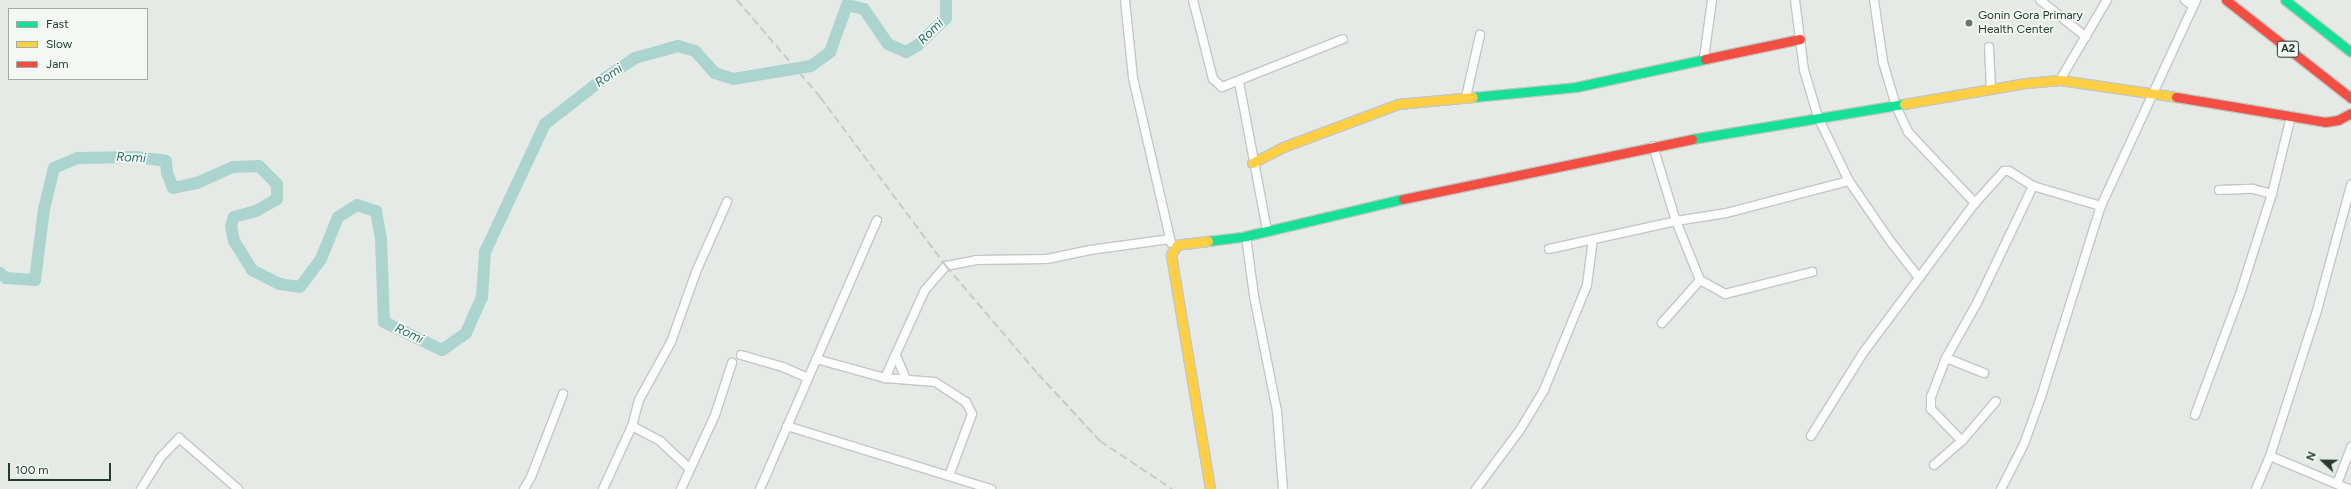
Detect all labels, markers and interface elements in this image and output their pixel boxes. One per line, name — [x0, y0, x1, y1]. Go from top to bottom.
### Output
legend — [8, 8, 148, 80]
place label: Gonin Gora Primary Health Center — [1978, 9, 2083, 37]
water label: Romi — [915, 16, 947, 48]
text: Fast — [46, 17, 69, 31]
marker: Gonin Gora Primary Health Center — [1963, 17, 1975, 29]
text: Slow — [46, 37, 72, 51]
road number: A2 — [2276, 40, 2300, 58]
text: Jam — [46, 57, 69, 71]
water label: Romi — [592, 61, 626, 91]
water label: Romi — [116, 149, 146, 167]
water label: Romi — [392, 321, 426, 347]
north arrow — [2303, 441, 2343, 481]
text: N — [2304, 450, 2319, 463]
scale bar — [10, 455, 113, 481]
text: 100 m — [15, 463, 49, 477]

